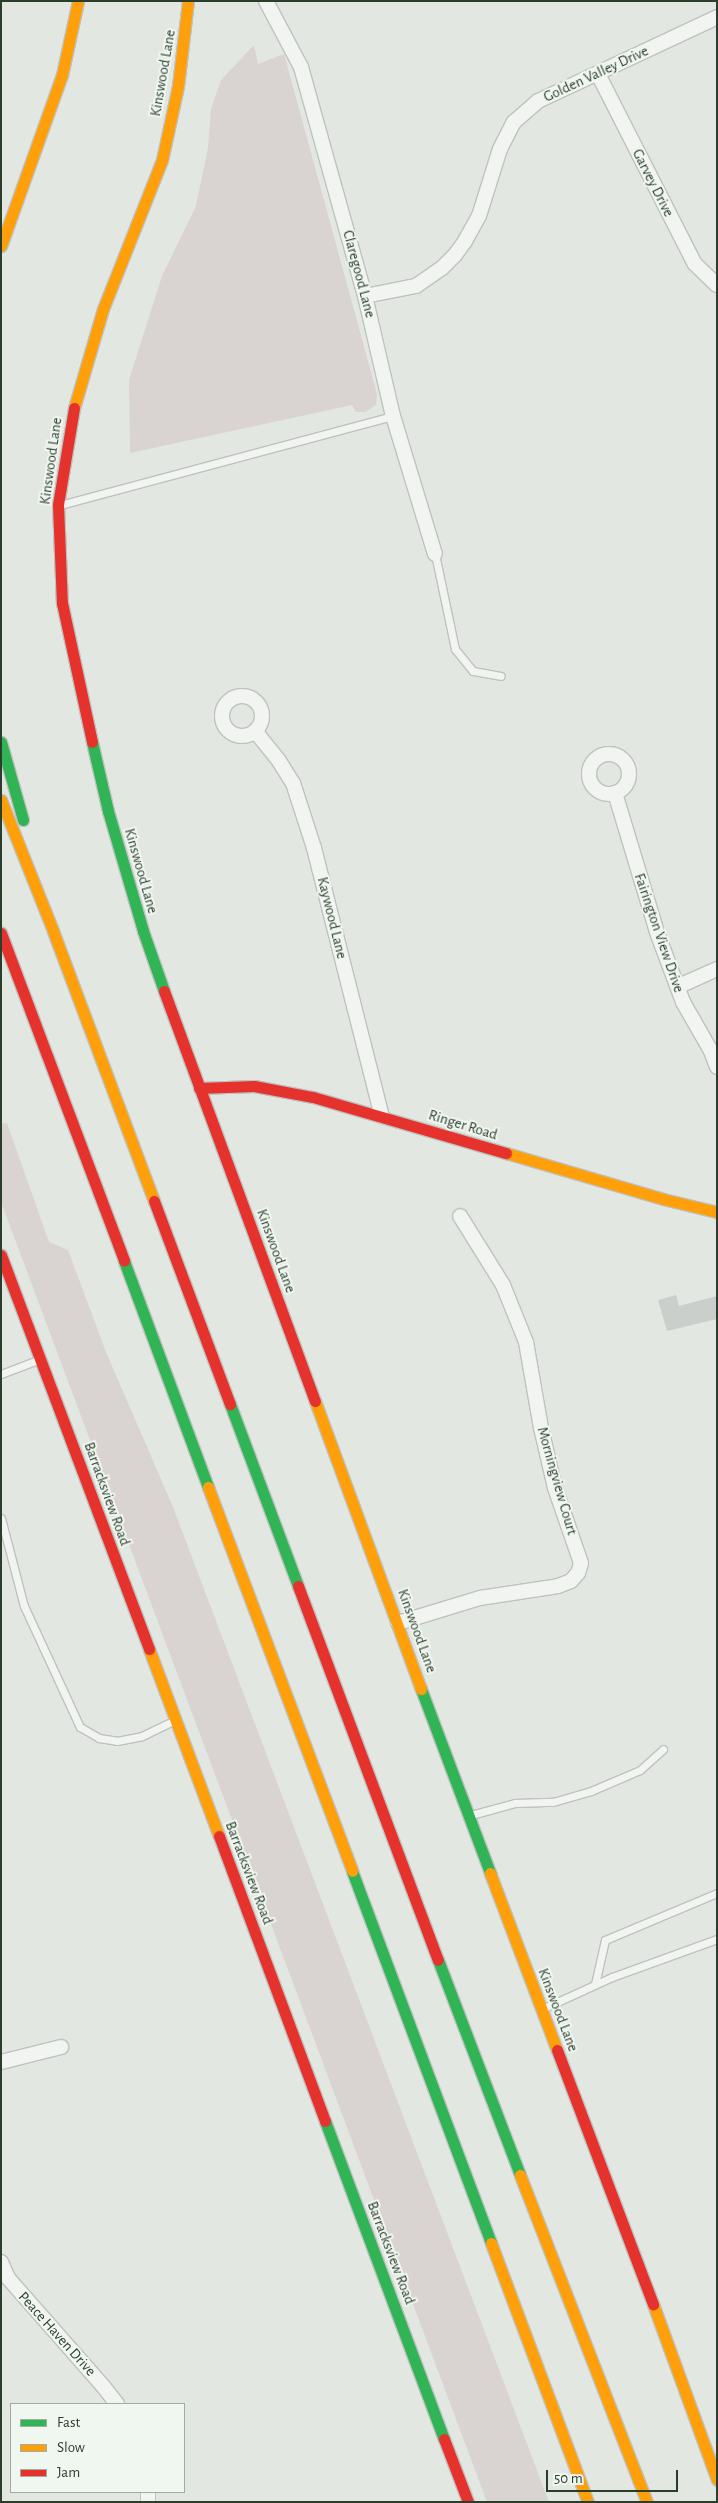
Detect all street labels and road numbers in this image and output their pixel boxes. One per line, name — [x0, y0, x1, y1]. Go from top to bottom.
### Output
street label: Kinswood Lane — [147, 28, 179, 118]
street label: Golden Valley Drive — [541, 42, 651, 106]
street label: Garvey Drive — [628, 146, 678, 220]
street label: Claregood Lane — [339, 228, 379, 320]
street label: Kinswood Lane — [36, 416, 66, 506]
street label: Kinswood Lane — [120, 826, 162, 916]
street label: Fairington View Drive — [630, 871, 688, 995]
street label: Kaywood Lane — [313, 875, 351, 961]
street label: Ringer Road — [426, 1106, 500, 1144]
street label: Kinswood Lane — [253, 1207, 299, 1295]
street label: Morningview Court — [533, 1425, 581, 1537]
street label: Barracksview Road — [80, 1440, 134, 1548]
street label: Kinswood Lane — [394, 1587, 440, 1675]
street label: Barracksview Road — [221, 1819, 277, 1927]
street label: Kinswood Lane — [534, 1966, 582, 2054]
street label: Barracksview Road — [363, 2199, 419, 2307]
street label: Peace Haven Drive — [14, 2288, 100, 2380]

